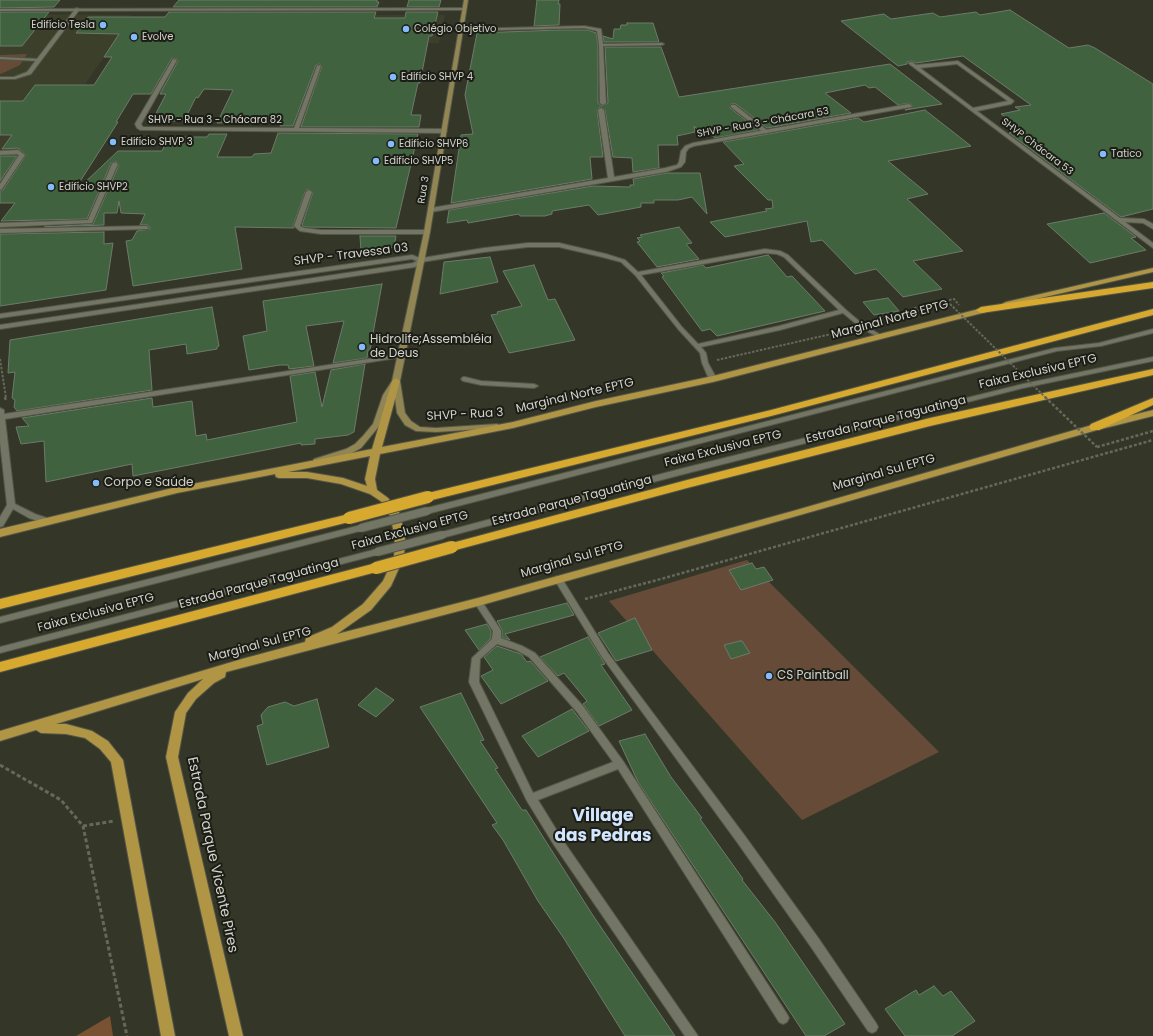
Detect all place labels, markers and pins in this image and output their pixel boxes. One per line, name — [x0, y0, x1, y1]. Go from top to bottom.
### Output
place label: Edifício Tesla — [31, 19, 95, 31]
marker: Edifício Tesla — [98, 20, 108, 30]
place label: Colégio Objetivo — [414, 23, 496, 35]
marker: Colégio Objetivo — [401, 24, 411, 34]
place label: Evolve — [142, 31, 173, 43]
marker: Evolve — [129, 32, 139, 42]
place label: Edifício SHVP 4 — [401, 71, 473, 83]
marker: Edifício SHVP 4 — [388, 72, 398, 82]
place label: Edifício SHVP 3 — [121, 136, 193, 148]
marker: Edifício SHVP 3 — [108, 137, 118, 147]
place label: Edifício SHVP6 — [399, 138, 468, 150]
marker: Edifício SHVP6 — [386, 139, 396, 149]
place label: Tatico — [1111, 148, 1142, 160]
marker: Tatico — [1098, 149, 1108, 159]
place label: Edifício SHVP5 — [384, 155, 453, 167]
marker: Edifício SHVP5 — [371, 156, 381, 166]
place label: Edifício SHVP2 — [59, 181, 128, 193]
marker: Edifício SHVP2 — [46, 182, 56, 192]
place label: Hidrolife;Assembléia de Deus — [370, 333, 492, 361]
marker: Hidrolife;Assembléia de Deus — [357, 342, 367, 352]
place label: Corpo e Saúde — [104, 476, 193, 490]
marker: Corpo e Saúde — [91, 478, 101, 488]
place label: CS Paintball — [777, 669, 849, 683]
marker: CS Paintball — [764, 671, 774, 681]

